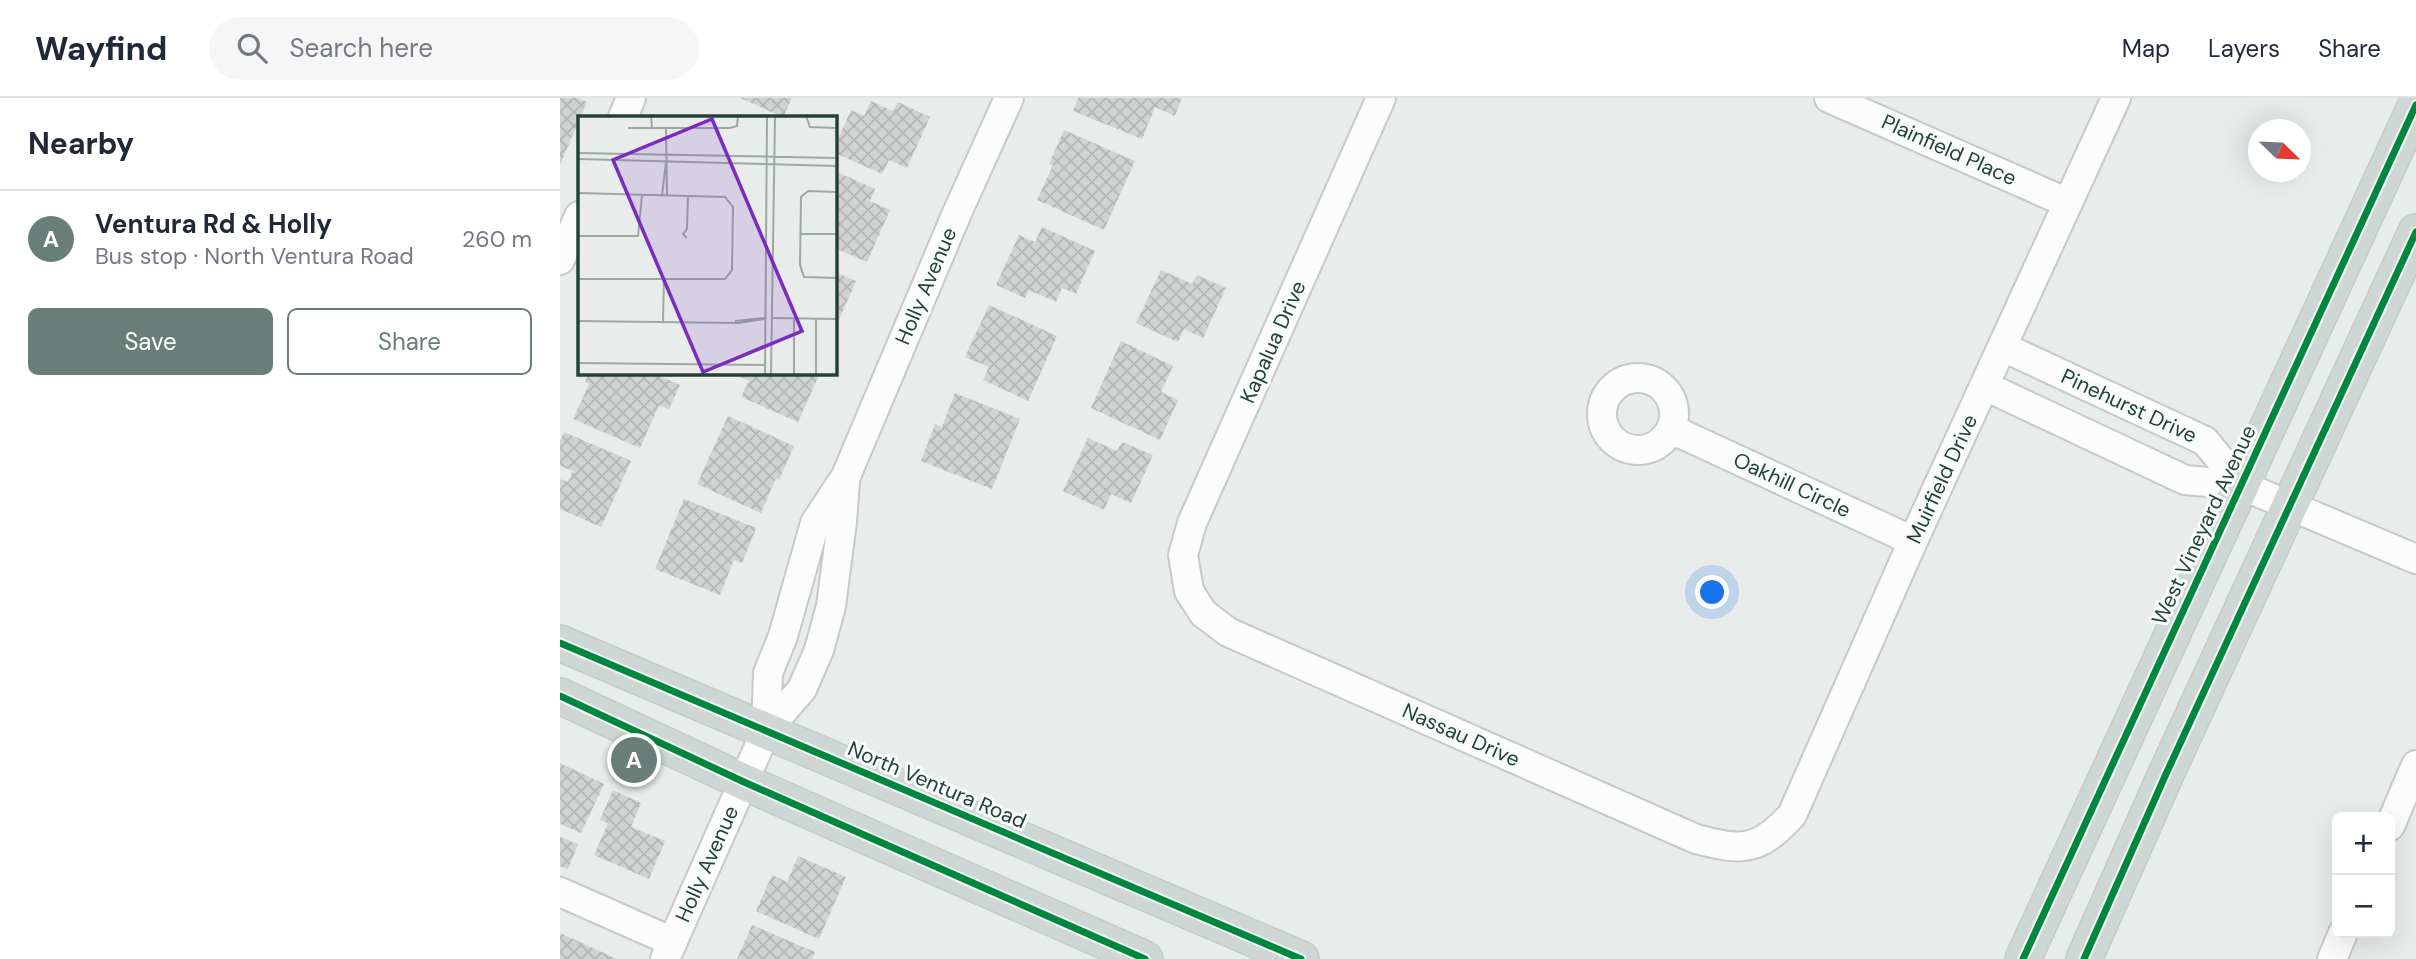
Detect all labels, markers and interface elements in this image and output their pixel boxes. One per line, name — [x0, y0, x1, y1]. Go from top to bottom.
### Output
search box — [209, 17, 699, 80]
text: Wayfind — [35, 27, 167, 70]
icon: search — [233, 29, 271, 67]
text: Search here — [289, 31, 433, 65]
text: Map — [2122, 33, 2170, 64]
text: Layers — [2208, 33, 2280, 64]
text: Share — [2318, 33, 2381, 64]
street label: Plainfield Place — [1877, 108, 2021, 192]
inset map — [578, 116, 836, 374]
north arrow — [2248, 119, 2311, 182]
text: Nearby — [28, 124, 134, 163]
text: Ventura Rd & Holly — [95, 207, 332, 241]
street label: Holly Avenue — [889, 223, 963, 349]
text: A — [43, 224, 59, 254]
text: 260 m — [462, 224, 532, 254]
text: Bus stop · North Ventura Road — [95, 241, 414, 271]
street label: Kapalua Drive — [1234, 276, 1313, 408]
button: Save — [28, 308, 273, 375]
button: Share — [287, 308, 532, 375]
street label: Pinehurst Drive — [2057, 362, 2201, 450]
street label: Muirfield Drive — [1900, 410, 1984, 548]
street label: West Vineyard Avenue — [2145, 420, 2263, 630]
street label: Oakhill Circle — [1729, 446, 1855, 524]
your location — [1695, 575, 1729, 609]
street label: Nassau Drive — [1398, 697, 1524, 773]
pin: A — [611, 734, 657, 786]
street label: North Ventura Road — [844, 735, 1030, 835]
street label: Holly Avenue — [669, 801, 745, 927]
map controls — [2332, 812, 2395, 938]
button: + — [2332, 812, 2395, 875]
button: − — [2332, 875, 2395, 938]

